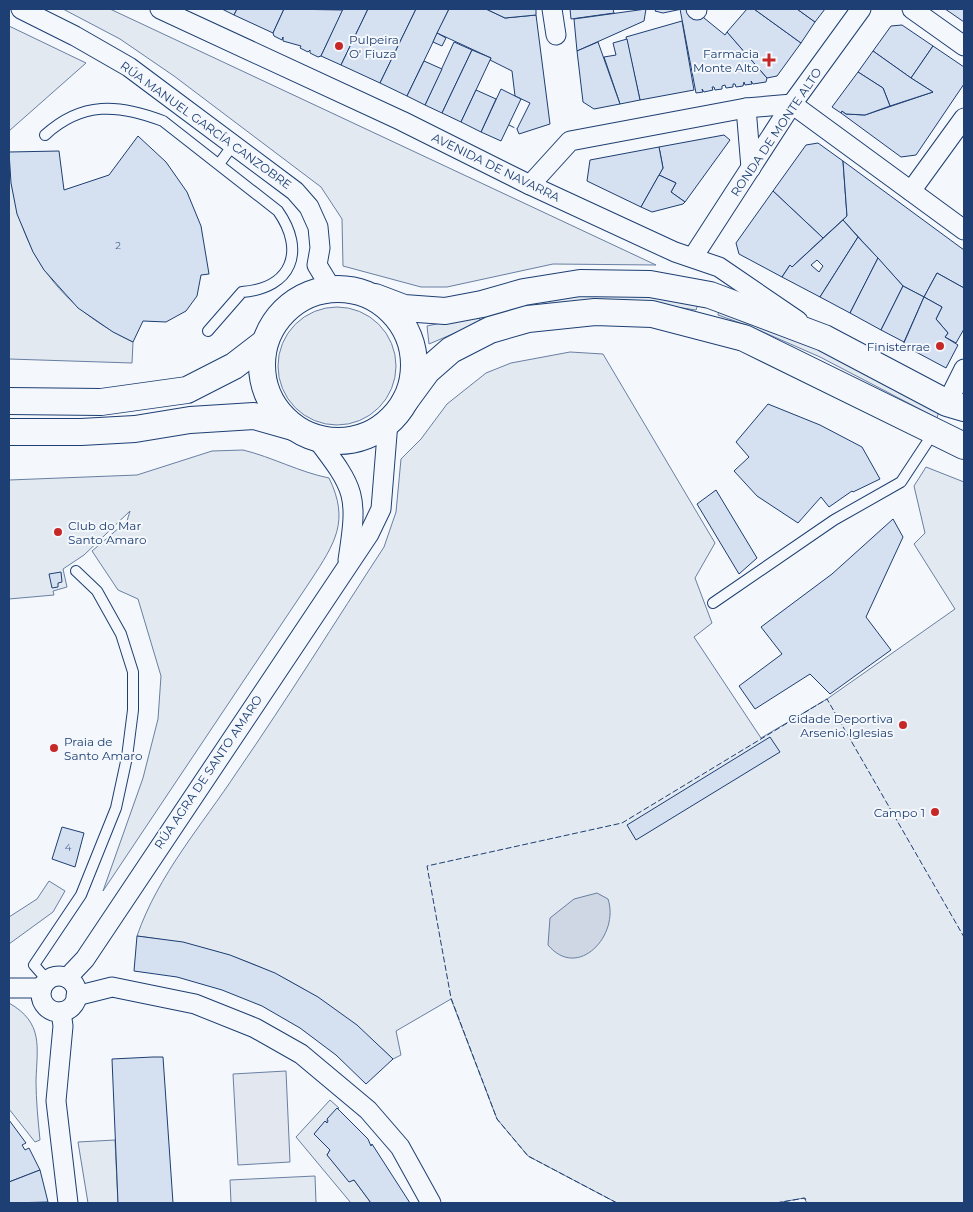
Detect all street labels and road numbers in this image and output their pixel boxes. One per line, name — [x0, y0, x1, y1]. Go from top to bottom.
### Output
street label: RÚA MANUEL GARCÍA CANZOBRE — [117, 58, 295, 192]
street label: RONDA DE MONTE ALTO — [727, 65, 825, 199]
street label: AVENIDA DE NAVARRA — [429, 129, 563, 205]
street label: RÚA AGRA DE SANTO AMARO — [151, 692, 265, 852]

